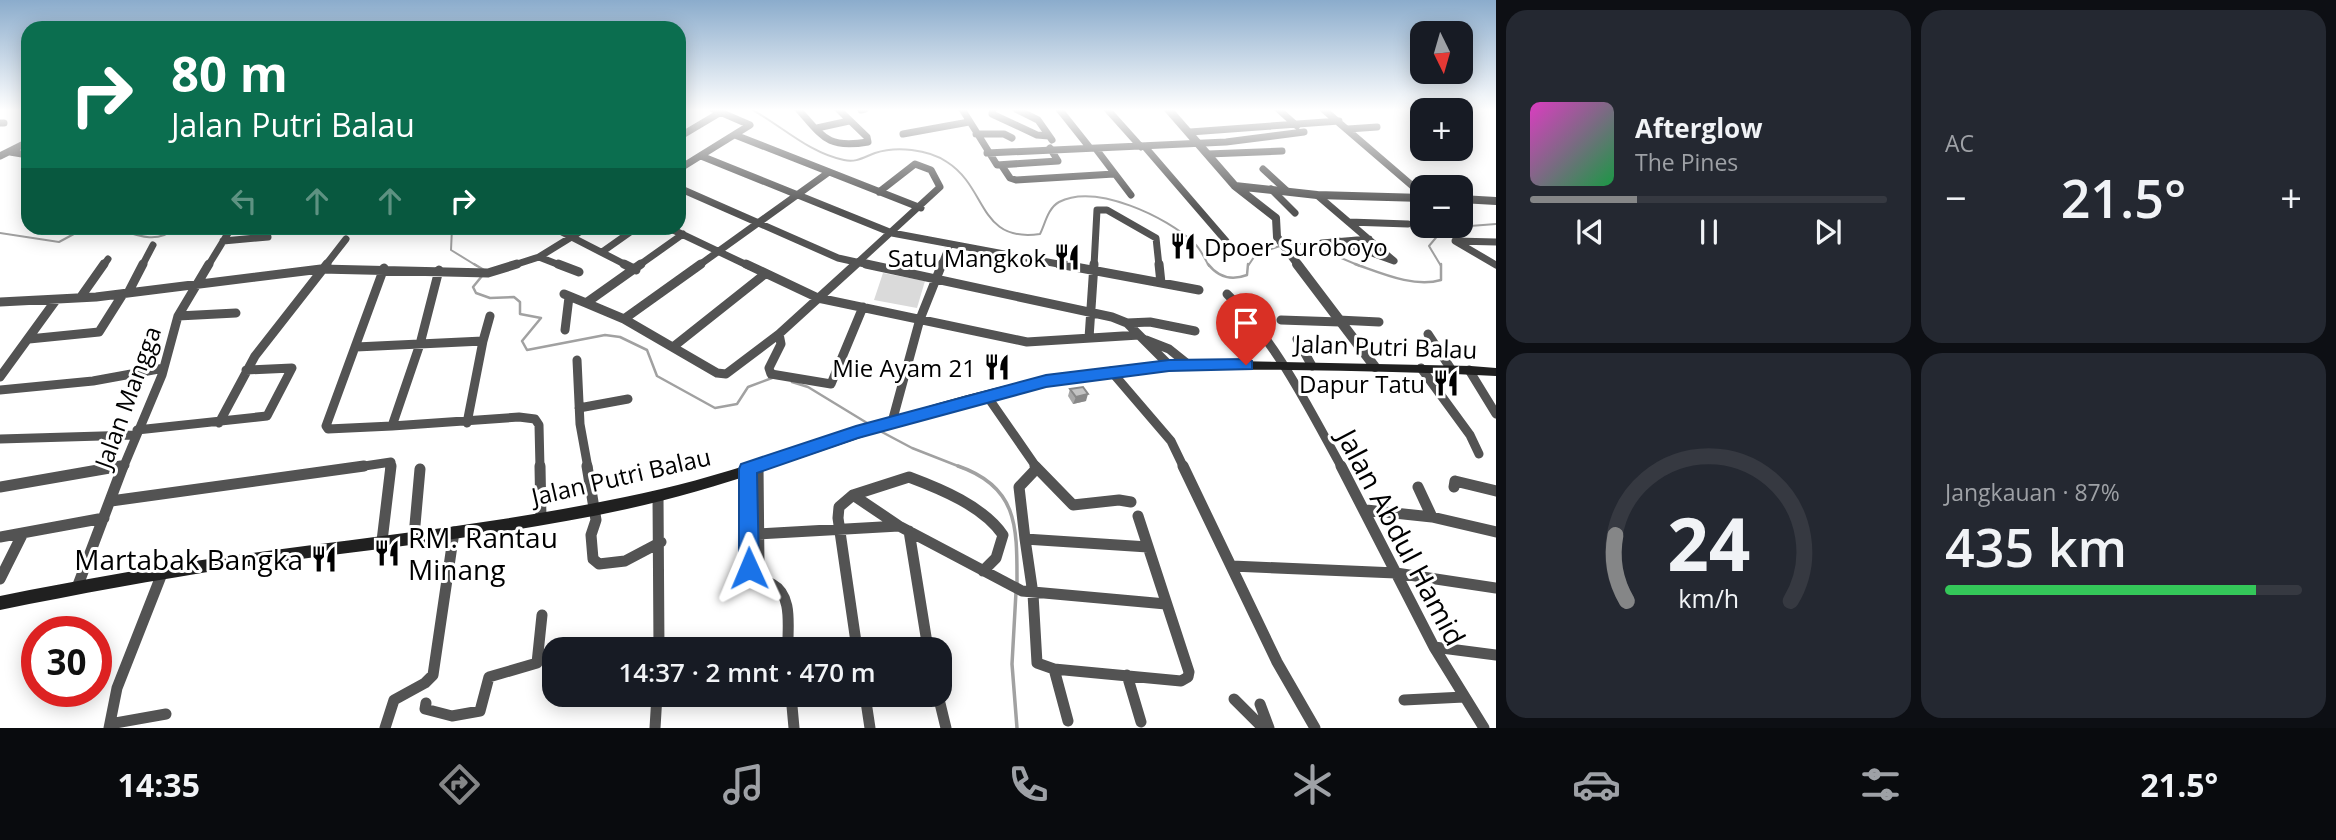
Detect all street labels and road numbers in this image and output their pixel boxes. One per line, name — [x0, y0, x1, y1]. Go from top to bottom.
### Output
street label: Jalan Mangga — [85, 321, 168, 475]
street label: Jalan Putri Balau — [1292, 326, 1478, 366]
street label: Jalan Abdul Hamid — [1327, 419, 1475, 652]
street label: Jalan Putri Balau — [526, 439, 714, 513]

